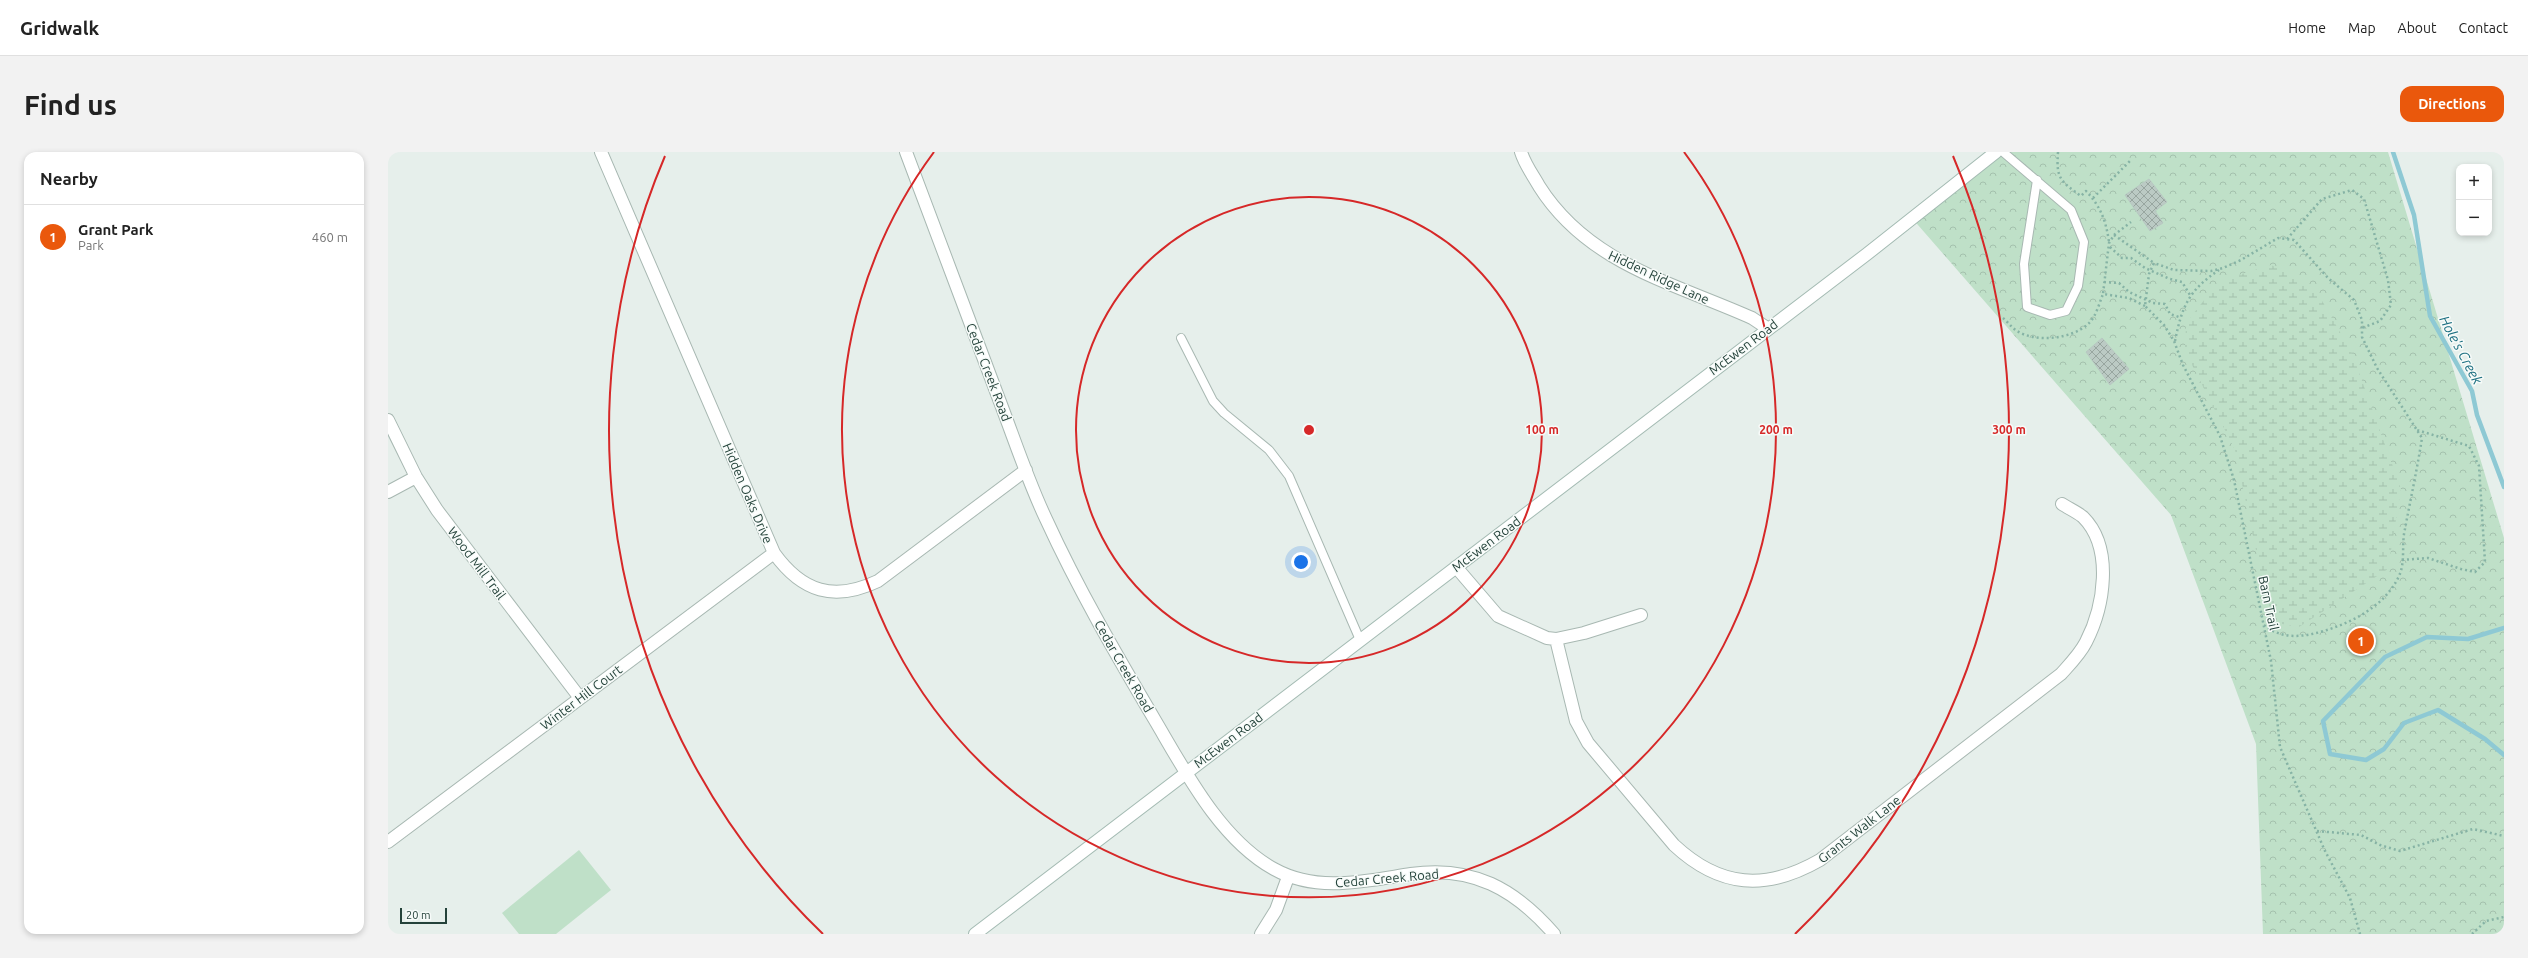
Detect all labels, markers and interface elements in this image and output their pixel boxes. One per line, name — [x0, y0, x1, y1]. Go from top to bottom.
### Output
text: Gridwalk — [20, 17, 99, 39]
text: Home — [2288, 20, 2326, 36]
text: Map — [2348, 20, 2376, 36]
text: About — [2398, 20, 2437, 36]
text: Contact — [2459, 20, 2508, 36]
button: Directions — [2400, 86, 2504, 122]
text: Find us — [24, 89, 117, 120]
map controls — [2456, 164, 2492, 236]
button: + — [2456, 164, 2492, 200]
text: Nearby — [40, 169, 98, 188]
button: − — [2456, 200, 2492, 236]
text: Grant Park — [78, 221, 153, 238]
text: 1 — [49, 230, 57, 244]
text: 460 m — [312, 230, 348, 244]
text: Park — [78, 238, 104, 252]
street label: Hidden Ridge Lane — [1606, 248, 1712, 306]
water label: Hole's Creek — [2436, 313, 2486, 388]
street label: McEwen Road — [1706, 317, 1780, 377]
street label: Cedar Creek Road — [964, 321, 1014, 423]
centre of rings — [1302, 423, 1316, 437]
text: 100 m — [1525, 423, 1559, 436]
text: 200 m — [1759, 423, 1793, 436]
text: 300 m — [1992, 423, 2026, 436]
street label: Hidden Oaks Drive — [721, 441, 775, 545]
street label: McEwen Road — [1449, 514, 1523, 574]
street label: Wood Mill Trail — [445, 524, 509, 602]
your location — [1291, 552, 1311, 572]
street label: Barn Trail — [2256, 575, 2282, 632]
street label: Cedar Creek Road — [1092, 617, 1156, 715]
pin: 1 — [2348, 626, 2374, 656]
street label: Winter Hill Court — [538, 662, 624, 732]
street label: McEwen Road — [1191, 710, 1265, 770]
street label: Grants Walk Lane — [1815, 792, 1903, 866]
street label: Cedar Creek Road — [1335, 866, 1439, 890]
scale bar — [400, 906, 447, 925]
text: 20 m — [406, 909, 430, 921]

